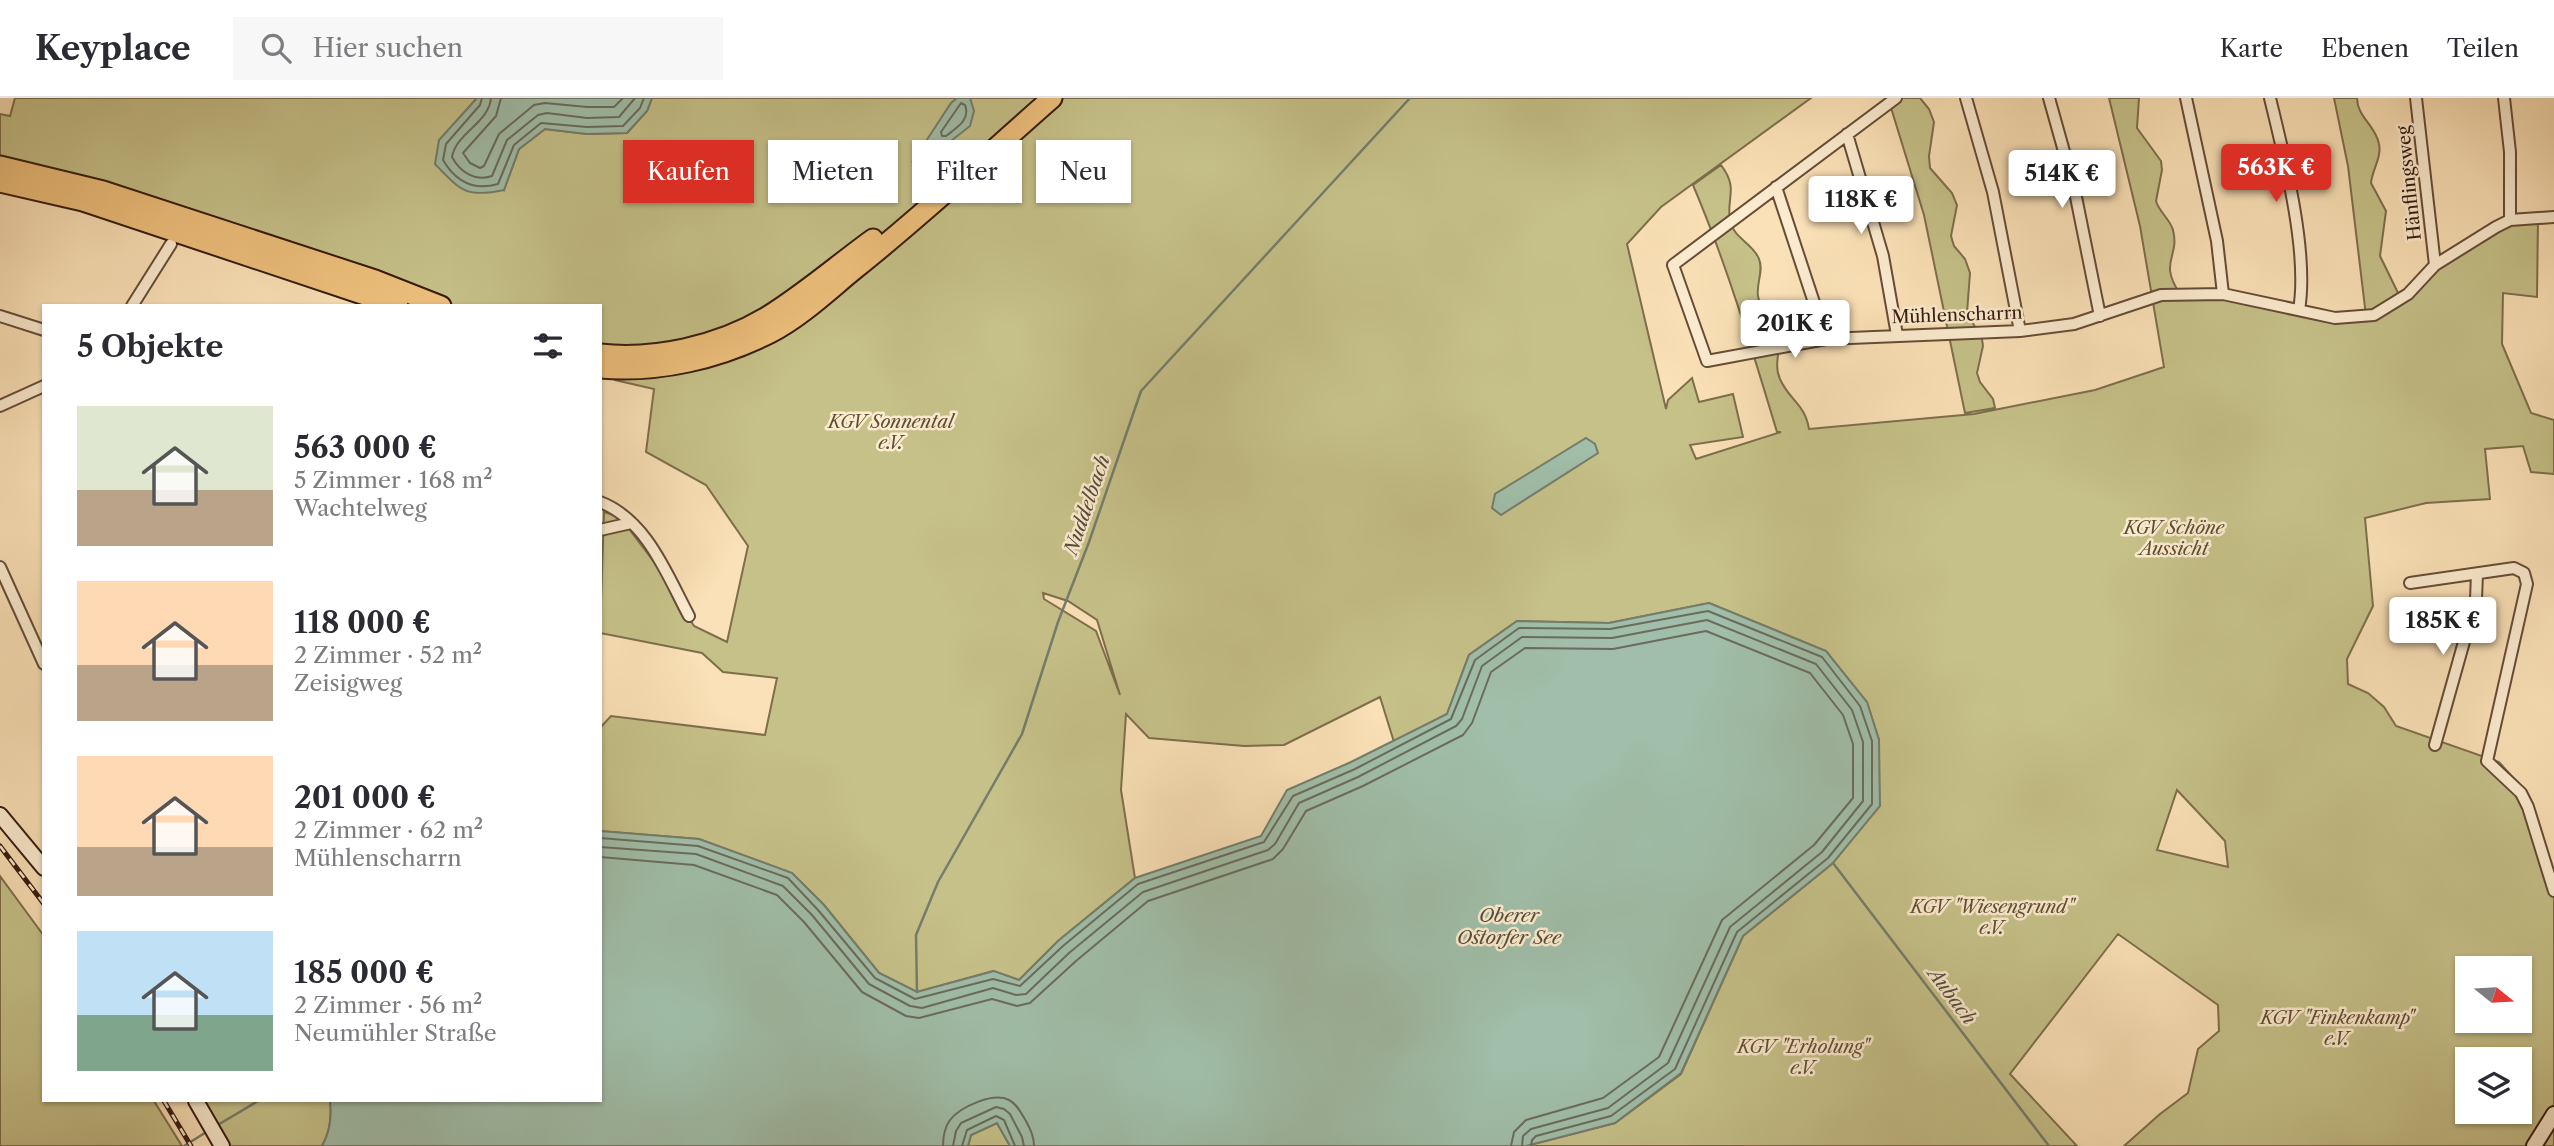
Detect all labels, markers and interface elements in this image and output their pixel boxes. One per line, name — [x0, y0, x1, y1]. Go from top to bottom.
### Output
search box — [233, 17, 723, 80]
text: Keyplace — [35, 28, 191, 69]
icon: search — [257, 29, 295, 67]
text: Hier suchen — [313, 32, 463, 64]
text: Karte — [2220, 34, 2283, 63]
text: Ebenen — [2321, 34, 2409, 63]
text: Teilen — [2447, 34, 2519, 63]
street label: Hänflingsweg — [2392, 124, 2426, 242]
chip: Kaufen — [623, 140, 754, 203]
chip: Mieten — [768, 140, 898, 203]
chip: Filter — [912, 140, 1022, 203]
chip: Neu — [1036, 140, 1131, 203]
pin: 563K € — [2219, 144, 2333, 204]
pin: 514K € — [2005, 150, 2119, 210]
text: 563K € — [2237, 153, 2315, 181]
text: 514K € — [2025, 159, 2099, 187]
pin: 118K € — [1804, 176, 1918, 236]
text: 118K € — [1824, 185, 1898, 213]
pin: 201K € — [1738, 300, 1852, 360]
street label: Mühlenscharrn — [1891, 302, 2023, 328]
text: 201K € — [1757, 309, 1833, 337]
icon: filters — [529, 327, 567, 365]
text: 5 Objekte — [77, 328, 224, 365]
park label: KGV Sonnental e.V. — [826, 411, 956, 454]
text: 563 000 € — [294, 429, 437, 466]
icon: home — [133, 434, 217, 518]
water label: Nuddelbach — [1059, 452, 1115, 560]
text: 5 Zimmer · 168 m² — [294, 466, 493, 494]
text: Wachtelweg — [294, 494, 427, 522]
park label: KGV Schöne Aussicht — [2122, 517, 2225, 560]
pin: 185K € — [2386, 598, 2500, 657]
text: 118 000 € — [294, 604, 431, 641]
text: 185K € — [2405, 606, 2481, 634]
icon: home — [133, 609, 217, 693]
text: 2 Zimmer · 52 m² — [294, 641, 482, 669]
text: Zeisigweg — [294, 669, 402, 697]
text: 201 000 € — [294, 779, 436, 816]
icon: home — [133, 784, 217, 868]
text: 2 Zimmer · 62 m² — [294, 816, 483, 844]
text: Mühlenscharrn — [294, 844, 462, 872]
park label: KGV "Wiesengrund" e.V. — [1909, 896, 2077, 939]
water label: Oberer Ostorfer See — [1457, 904, 1562, 949]
text: 185 000 € — [294, 954, 434, 991]
north arrow — [2455, 956, 2532, 1032]
map controls — [2455, 956, 2532, 1124]
icon: home — [133, 959, 217, 1043]
water label: Aubach — [1921, 960, 1981, 1029]
text: 2 Zimmer · 56 m² — [294, 991, 482, 1019]
park label: KGV "Finkenkamp" e.V. — [2259, 1007, 2417, 1050]
text: Neumühler Straße — [294, 1019, 497, 1047]
park label: KGV "Erholung" e.V. — [1736, 1036, 1872, 1079]
button: layers — [2455, 1047, 2532, 1124]

